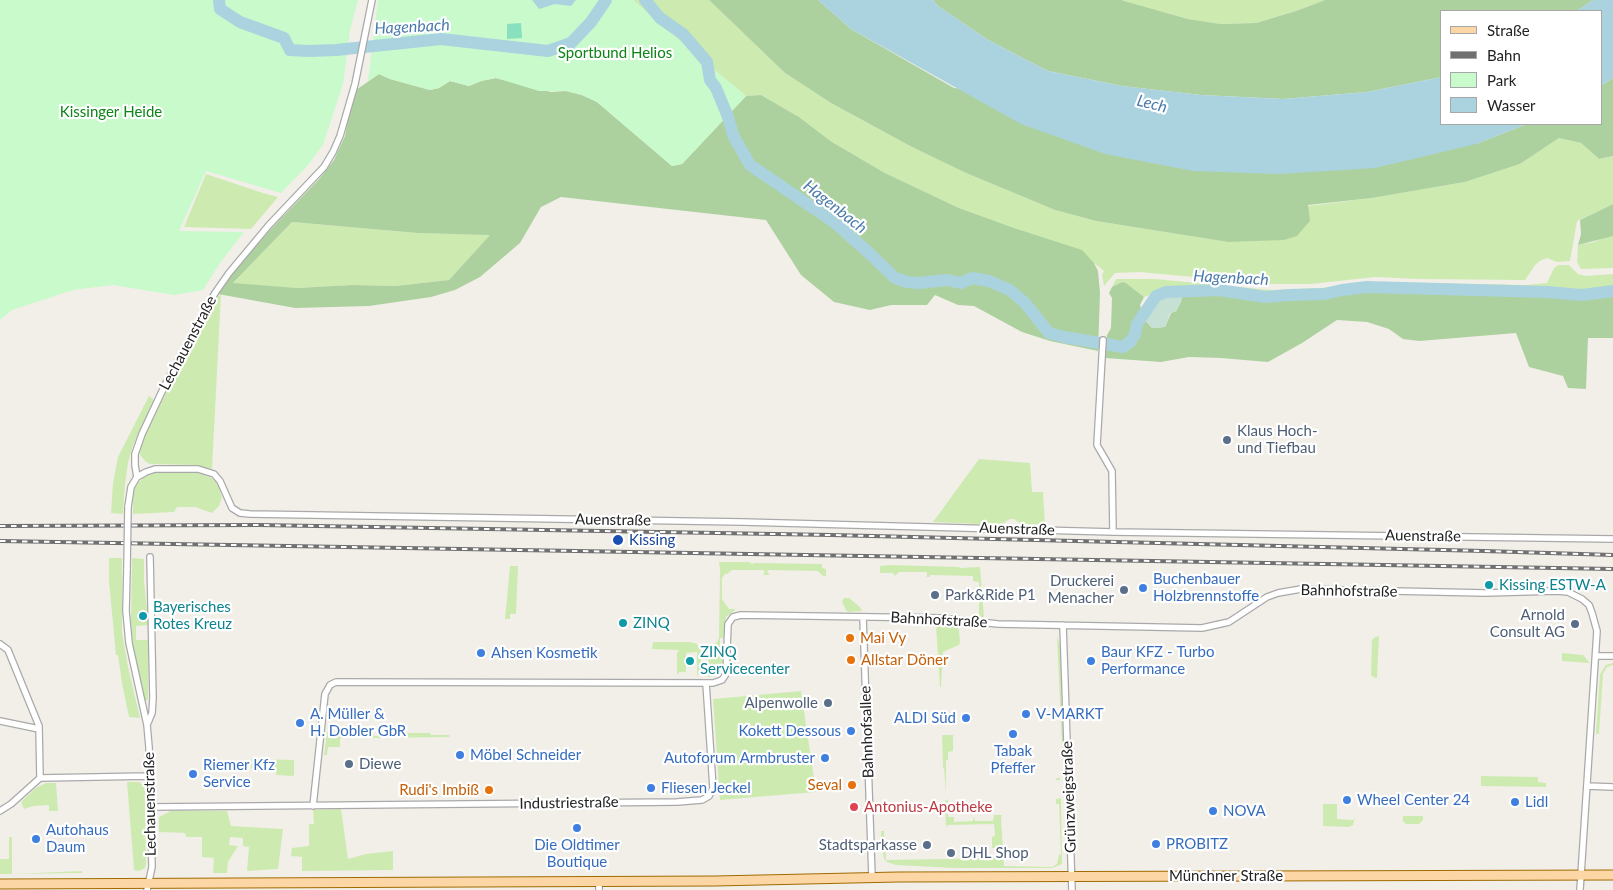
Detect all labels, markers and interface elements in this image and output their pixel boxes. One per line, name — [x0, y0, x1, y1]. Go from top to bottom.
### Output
legend — [1440, 10, 1603, 125]
water label: Hagenbach — [374, 15, 450, 39]
text: Straße — [1487, 21, 1530, 39]
park label: Sportbund Helios — [558, 44, 672, 62]
text: Bahn — [1487, 46, 1521, 64]
text: Park — [1487, 71, 1516, 89]
water label: Lech — [1135, 91, 1169, 117]
text: Wasser — [1487, 96, 1536, 114]
park label: Kissinger Heide — [60, 103, 162, 121]
water label: Hagenbach — [799, 176, 871, 238]
water label: Hagenbach — [1193, 266, 1269, 290]
street label: Lechauenstraße — [156, 293, 220, 393]
place label: Klaus Hoch- und Tiefbau — [1237, 422, 1317, 457]
marker: Klaus Hoch- und Tiefbau — [1221, 434, 1233, 446]
street label: Auenstraße — [575, 510, 651, 530]
street label: Auenstraße — [979, 519, 1055, 539]
street label: Auenstraße — [1385, 526, 1461, 546]
place label: Kissing — [629, 531, 675, 549]
marker: Kissing — [611, 533, 625, 547]
place label: Buchenbauer Holzbrennstoffe — [1153, 570, 1259, 605]
place label: Druckerei Menacher — [1048, 572, 1114, 607]
place label: Kissing ESTW-A — [1499, 576, 1606, 594]
marker: Kissing ESTW-A — [1483, 579, 1495, 591]
street label: Bahnhofstraße — [1300, 581, 1398, 601]
marker: Buchenbauer Holzbrennstoffe — [1137, 582, 1149, 594]
marker: Druckerei Menacher — [1118, 584, 1130, 596]
place label: Park&Ride P1 — [945, 586, 1036, 604]
marker: Park&Ride P1 — [929, 589, 941, 601]
place label: Bayerisches Rotes Kreuz — [153, 598, 232, 633]
place label: Arnold Consult AG — [1490, 606, 1565, 641]
street label: Bahnhofstraße — [890, 608, 988, 632]
marker: Bayerisches Rotes Kreuz — [137, 610, 149, 622]
place label: ZINQ — [633, 614, 670, 632]
marker: ZINQ — [617, 617, 629, 629]
marker: Arnold Consult AG — [1569, 618, 1581, 630]
place label: Mai Vy — [860, 629, 906, 647]
marker: Mai Vy — [844, 632, 856, 644]
place label: ZINQ Servicecenter — [700, 643, 790, 678]
place label: Baur KFZ - Turbo Performance — [1101, 643, 1214, 678]
place label: Ahsen Kosmetik — [491, 644, 598, 662]
marker: Ahsen Kosmetik — [475, 647, 487, 659]
place label: Allstar Döner — [861, 651, 948, 669]
marker: Allstar Döner — [845, 654, 857, 666]
marker: ZINQ Servicecenter — [684, 655, 696, 667]
marker: Baur KFZ - Turbo Performance — [1085, 655, 1097, 667]
street label: Bahnhofsallee — [856, 685, 878, 779]
place label: Alpenwolle — [744, 694, 818, 712]
marker: Alpenwolle — [822, 697, 834, 709]
place label: A. Müller & H. Dobler GbR — [310, 705, 406, 740]
place label: V-MARKT — [1036, 705, 1104, 723]
marker: V-MARKT — [1020, 708, 1032, 720]
place label: ALDI Süd — [894, 709, 956, 727]
marker: ALDI Süd — [960, 712, 972, 724]
marker: A. Müller & H. Dobler GbR — [294, 717, 306, 729]
place label: Kokett Dessous — [738, 722, 841, 740]
marker: Kokett Dessous — [845, 725, 857, 737]
marker: Tabak Pfeffer — [1007, 728, 1019, 740]
street label: Grünzweigstraße — [1058, 741, 1080, 853]
place label: Tabak Pfeffer — [991, 742, 1035, 777]
place label: Möbel Schneider — [470, 746, 581, 764]
marker: Möbel Schneider — [454, 749, 466, 761]
place label: Autoforum Armbruster — [664, 749, 815, 767]
street label: Lechauenstraße — [140, 752, 160, 856]
marker: Autoforum Armbruster — [819, 752, 831, 764]
place label: Diewe — [359, 755, 401, 773]
place label: Riemer Kfz Service — [203, 756, 275, 791]
marker: Diewe — [343, 758, 355, 770]
marker: Riemer Kfz Service — [187, 768, 199, 780]
place label: Seval — [808, 776, 842, 794]
place label: Fliesen Jeckel — [661, 779, 751, 797]
marker: Seval — [846, 779, 858, 791]
place label: Rudi's Imbiß — [399, 781, 479, 799]
marker: Fliesen Jeckel — [645, 782, 657, 794]
marker: Rudi's Imbiß — [483, 784, 495, 796]
place label: Wheel Center 24 — [1357, 791, 1470, 809]
street label: Industriestraße — [519, 793, 619, 813]
place label: Lidl — [1525, 793, 1548, 811]
marker: Wheel Center 24 — [1341, 794, 1353, 806]
marker: Lidl — [1509, 796, 1521, 808]
place label: Antonius-Apotheke — [864, 798, 992, 816]
marker: Antonius-Apotheke — [848, 801, 860, 813]
place label: NOVA — [1223, 802, 1266, 820]
marker: NOVA — [1207, 805, 1219, 817]
place label: Autohaus Daum — [46, 821, 109, 856]
marker: Die Oldtimer Boutique — [571, 822, 583, 834]
marker: Autohaus Daum — [30, 833, 42, 845]
place label: PROBITZ — [1166, 835, 1228, 853]
place label: Die Oldtimer Boutique — [534, 836, 620, 871]
place label: Stadtsparkasse — [819, 836, 917, 854]
marker: PROBITZ — [1150, 838, 1162, 850]
marker: Stadtsparkasse — [921, 839, 933, 851]
place label: DHL Shop — [961, 844, 1029, 862]
marker: DHL Shop — [945, 847, 957, 859]
street label: Münchner Straße — [1169, 867, 1283, 885]

